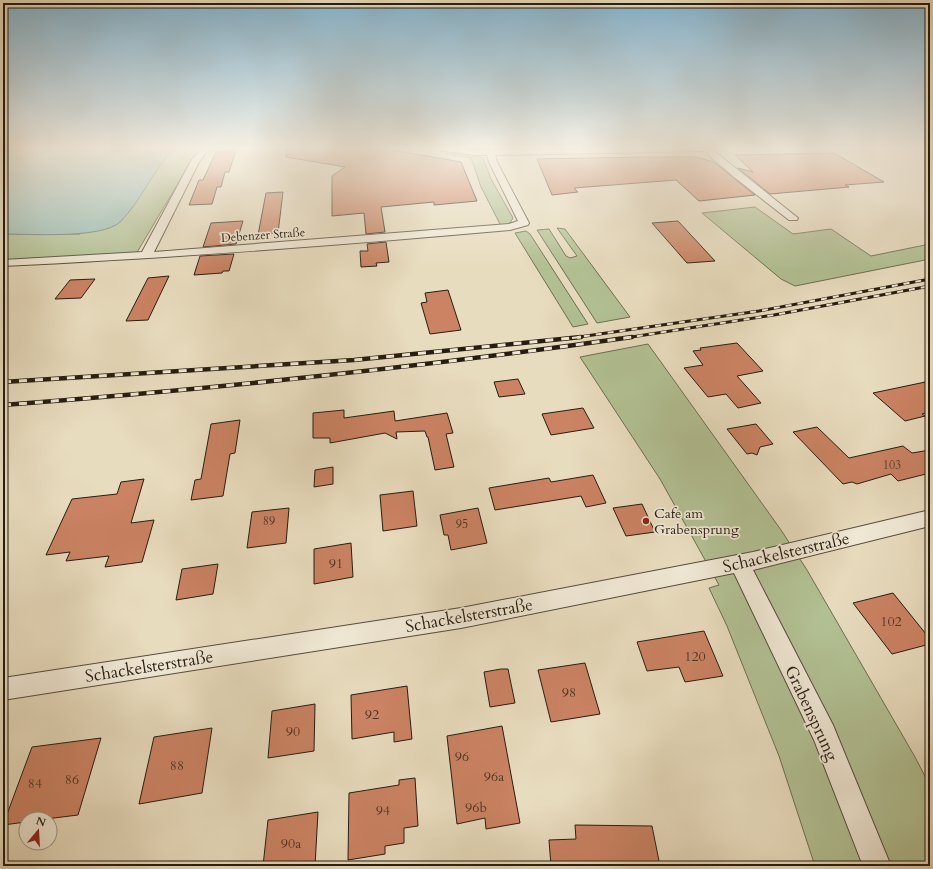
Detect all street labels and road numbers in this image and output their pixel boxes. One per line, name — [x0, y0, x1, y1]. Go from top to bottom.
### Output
street label: Debenzer Straße — [220, 224, 306, 246]
street label: Schackelsterstraße — [721, 527, 852, 578]
street label: Schackelsterstraße — [403, 593, 535, 638]
street label: Schackelsterstraße — [83, 645, 215, 688]
street label: Grabensprung — [779, 662, 844, 765]

